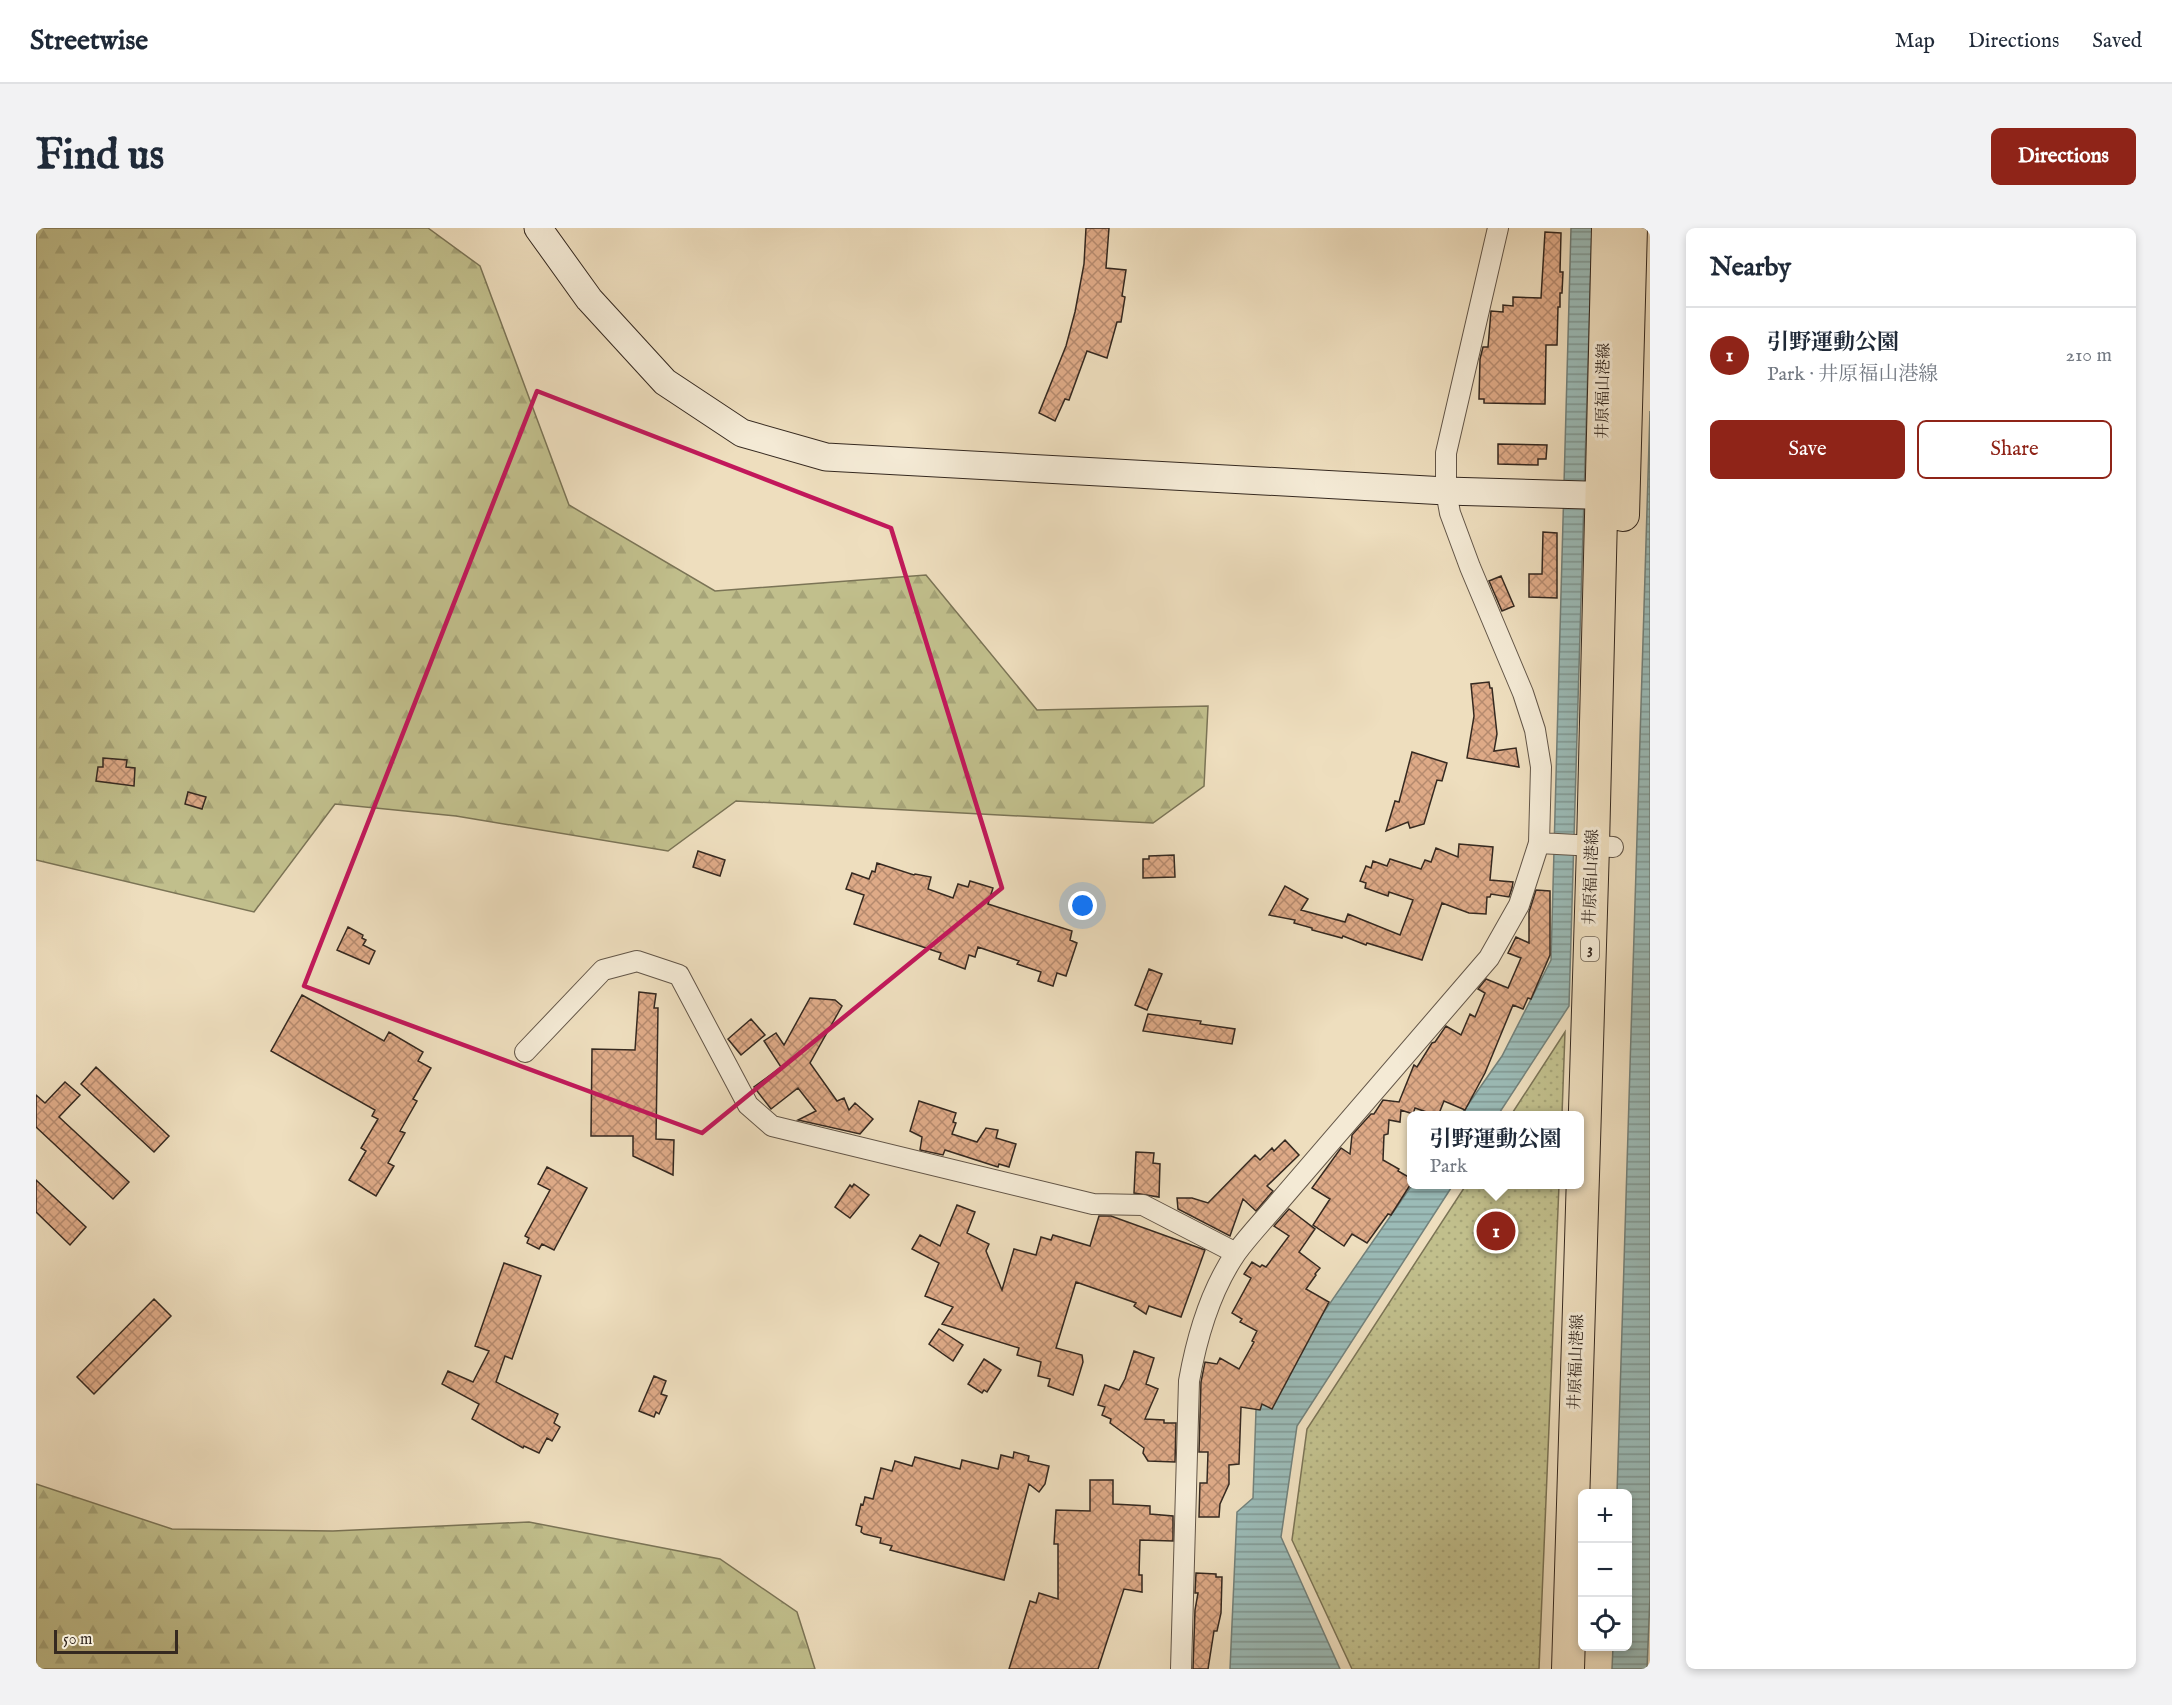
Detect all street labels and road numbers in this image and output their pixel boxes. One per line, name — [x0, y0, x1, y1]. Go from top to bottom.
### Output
street label: 井原福山港線 — [1593, 343, 1615, 439]
street label: 井原福山港線 — [1580, 829, 1604, 925]
road number: 3 — [1581, 937, 1599, 961]
street label: 井原福山港線 — [1565, 1314, 1589, 1410]

